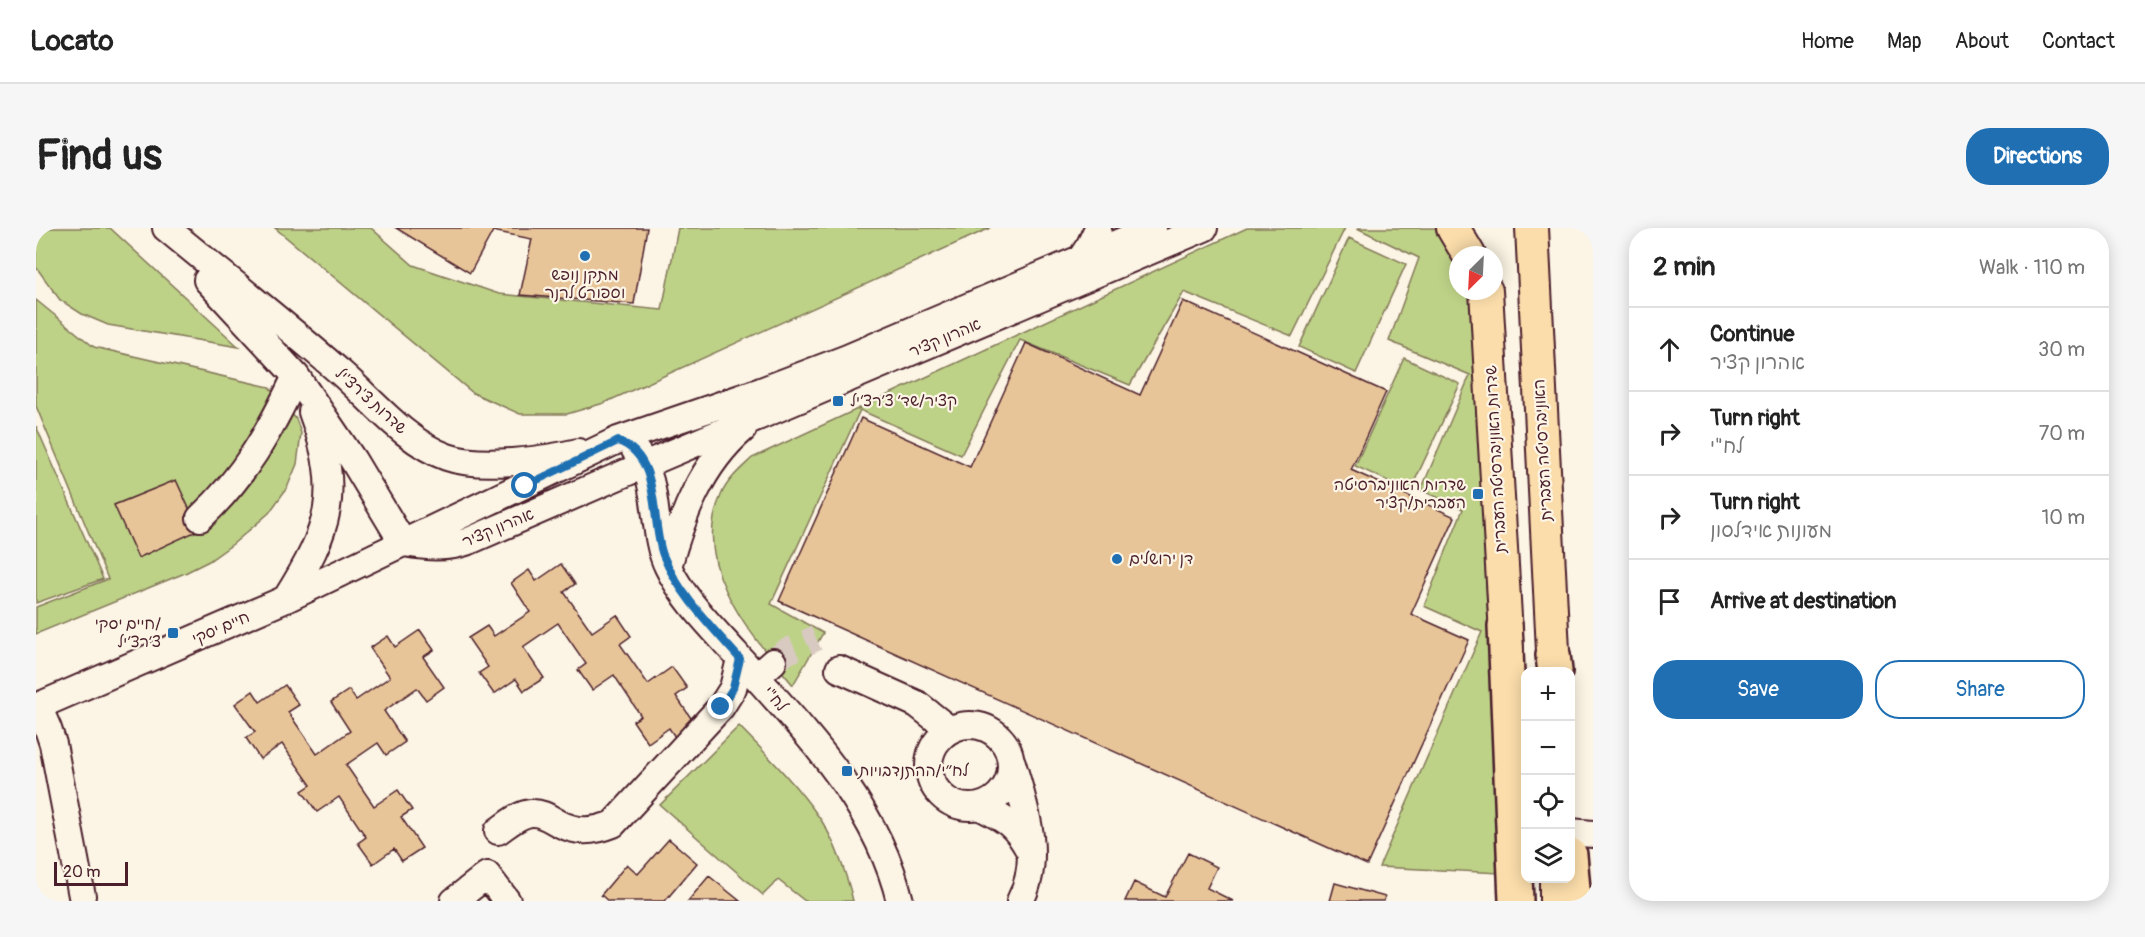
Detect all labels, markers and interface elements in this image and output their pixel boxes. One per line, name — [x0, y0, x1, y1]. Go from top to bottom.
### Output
text: Locato — [30, 24, 114, 59]
text: Home — [1801, 28, 1854, 55]
text: Map — [1887, 28, 1922, 55]
text: About — [1955, 28, 2009, 55]
text: Contact — [2042, 28, 2115, 55]
button: Directions — [1966, 128, 2109, 185]
text: Find us — [36, 130, 162, 182]
north arrow — [1449, 246, 1503, 300]
marker: מתקן נופש וספורט לרנר — [578, 249, 592, 263]
text: 2 min — [1653, 251, 1715, 283]
text: Walk · 110 m — [1979, 255, 2085, 280]
place label: מתקן נופש וספורט לרנר — [545, 265, 625, 303]
street label: אהרון קציר — [906, 314, 984, 362]
text: Continue — [1710, 320, 1794, 348]
icon: ahead — [1653, 333, 1686, 366]
text: 30 m — [2038, 337, 2085, 362]
text: אהרון קציר — [1710, 350, 1805, 375]
street label: שדרות צ'רצ'יל — [331, 364, 411, 439]
street label: שדרות האוניברסיטה העברית — [1481, 364, 1511, 554]
street label: האוניברסיטה העברית — [1529, 378, 1557, 523]
place label: קציר/שד׳ צ׳רצ׳יל — [850, 391, 957, 411]
marker: קציר/שד׳ צ׳רצ׳יל — [831, 394, 845, 408]
text: Turn right — [1710, 404, 1800, 432]
icon: right — [1653, 417, 1686, 450]
text: 70 m — [2039, 421, 2085, 446]
text: לח"י — [1710, 434, 1744, 459]
route start — [511, 472, 537, 498]
place label: שדרות האוניברסיטה העברית/קציר — [1334, 475, 1466, 513]
marker: שדרות האוניברסיטה העברית/קציר — [1471, 487, 1485, 501]
text: Turn right — [1710, 488, 1800, 516]
icon: right — [1653, 501, 1686, 534]
street label: אהרון קציר — [459, 504, 537, 552]
text: 10 m — [2041, 505, 2085, 530]
text: מעונות אידלסון — [1710, 518, 1832, 543]
place label: דן ירושלים — [1129, 549, 1193, 569]
marker: דן ירושלים — [1110, 552, 1124, 566]
icon: arrive — [1653, 585, 1686, 618]
text: Arrive at destination — [1710, 587, 1896, 615]
street label: חיים יסקי — [189, 607, 253, 649]
place label: חיים יסקי/ צ׳רצ׳יל — [95, 614, 161, 652]
marker: חיים יסקי/ צ׳רצ׳יל — [166, 626, 180, 640]
button: Save — [1653, 660, 1863, 719]
button: Share — [1875, 660, 2085, 719]
map controls — [1521, 667, 1575, 883]
button: + — [1521, 667, 1575, 721]
street label: לח"י — [759, 682, 792, 716]
route end — [707, 693, 733, 719]
button: − — [1521, 721, 1575, 775]
place label: לח״י/ההתנדבויות — [857, 761, 969, 781]
marker: לח״י/ההתנדבויות — [840, 764, 854, 778]
button: locate — [1521, 775, 1575, 829]
button: layers — [1521, 829, 1575, 883]
scale bar — [54, 859, 128, 886]
text: 20 m — [63, 862, 101, 882]

